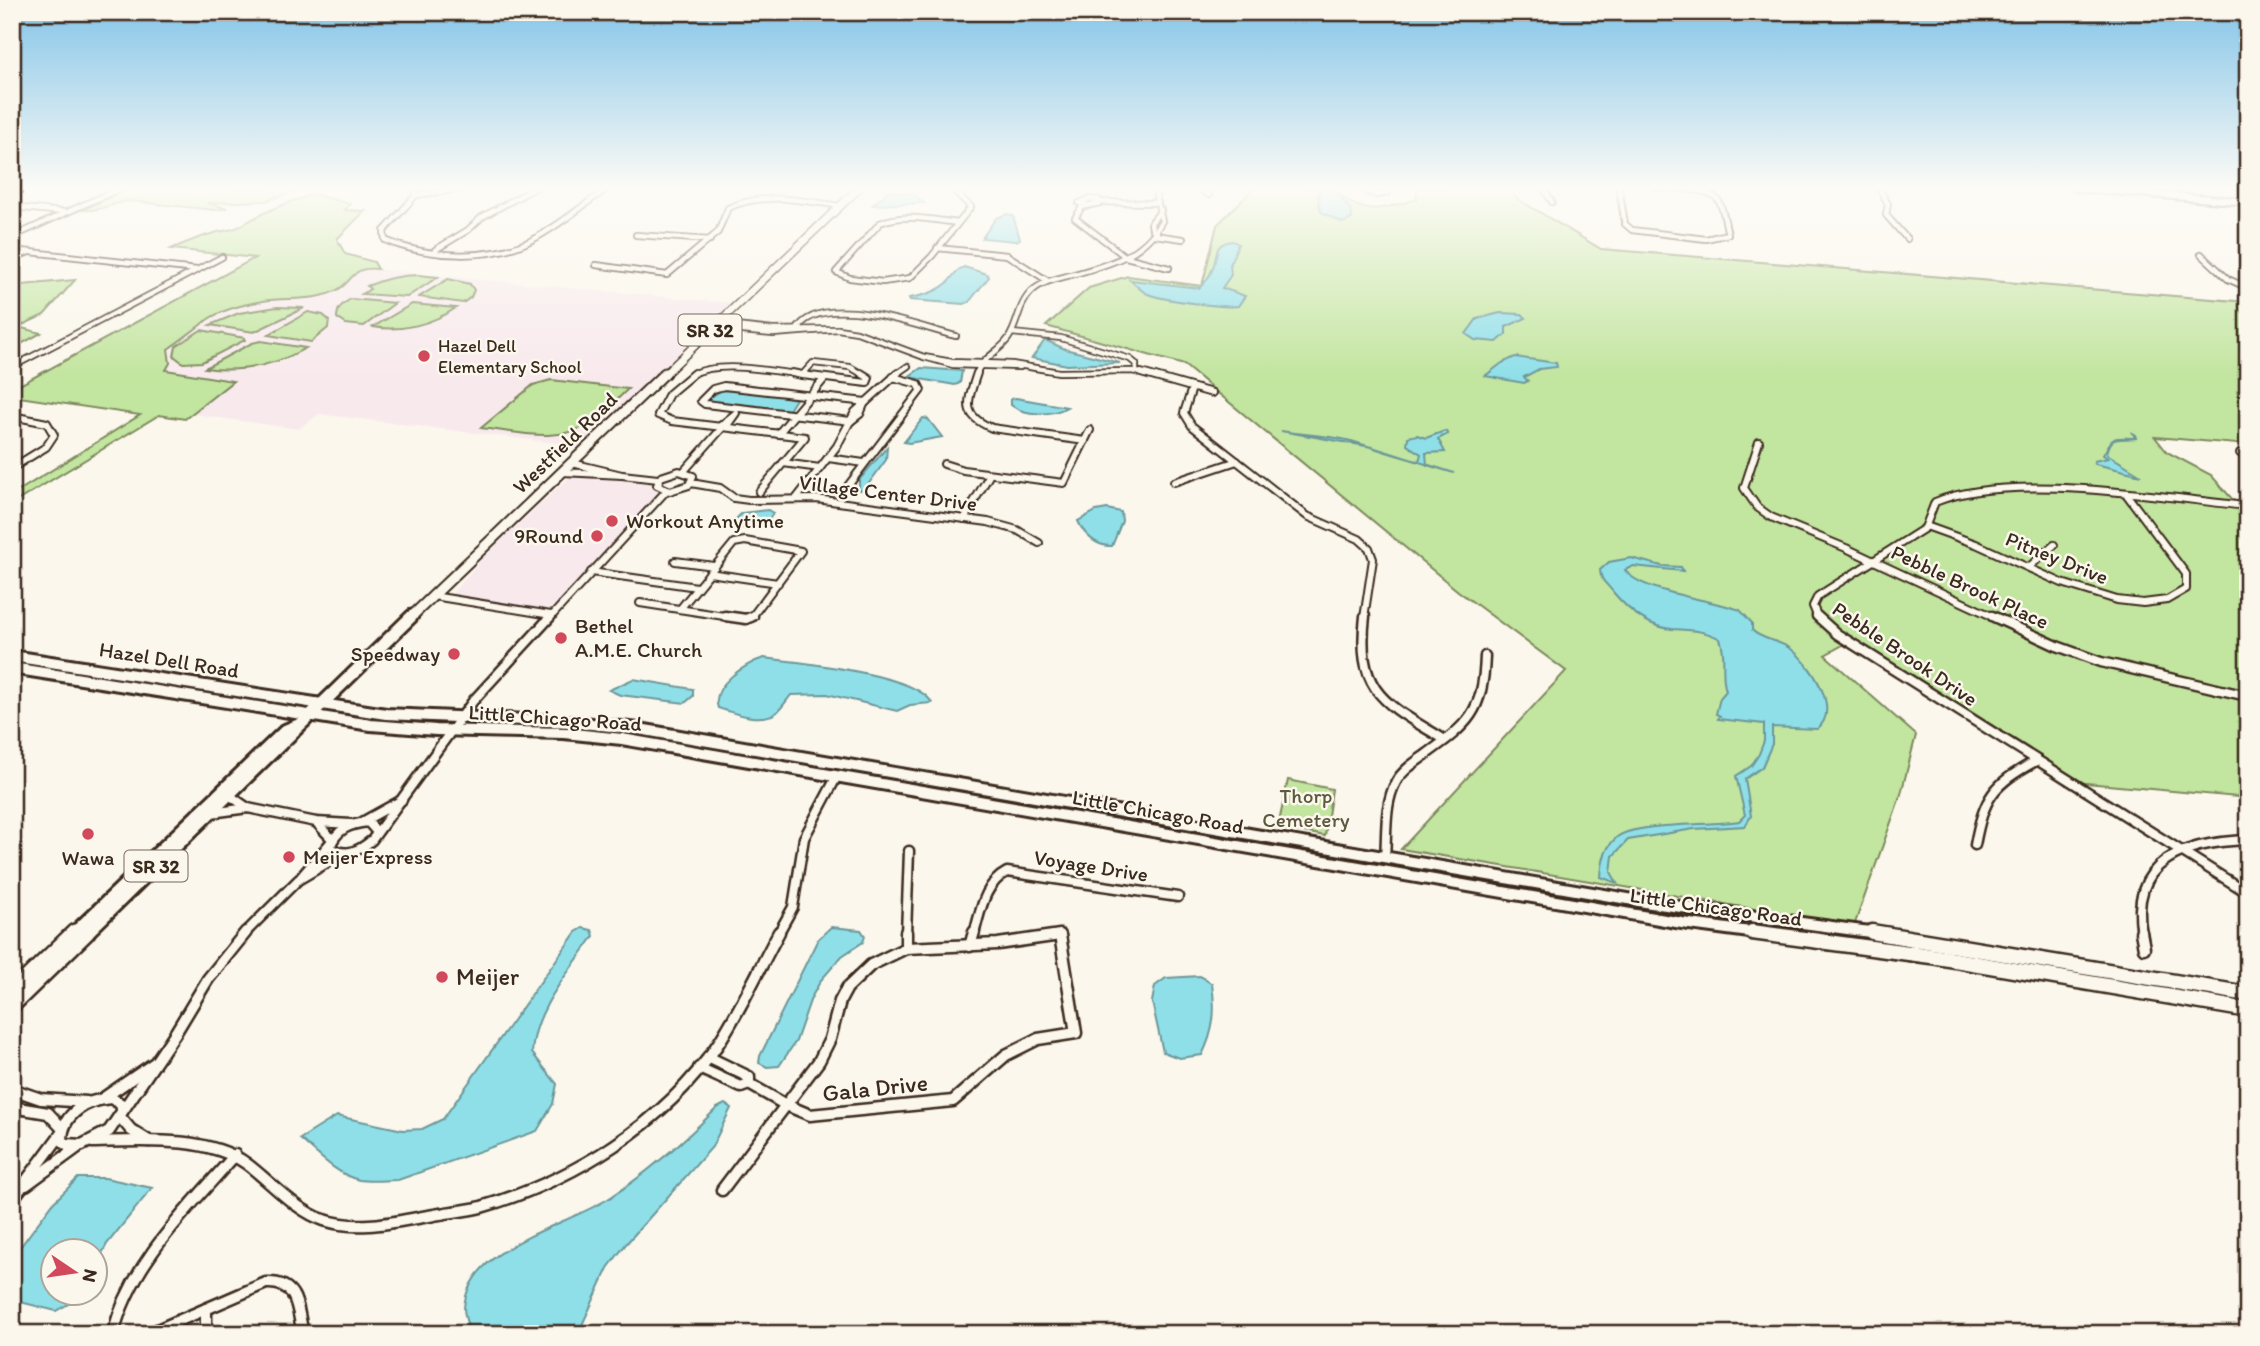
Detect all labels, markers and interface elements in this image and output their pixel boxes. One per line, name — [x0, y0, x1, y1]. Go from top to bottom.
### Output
road number: SR 32 — [678, 314, 742, 346]
place label: Hazel Dell Elementary School — [438, 335, 582, 378]
marker: Hazel Dell Elementary School — [416, 348, 432, 364]
street label: Westfield Road — [507, 387, 622, 499]
street label: Village Center Drive — [798, 469, 979, 516]
place label: Workout Anytime — [626, 508, 784, 533]
marker: Workout Anytime — [604, 513, 620, 529]
place label: 9Round — [514, 523, 583, 548]
street label: Pitney Drive — [2002, 526, 2112, 589]
marker: 9Round — [589, 528, 605, 544]
street label: Pebble Brook Place — [1888, 539, 2053, 634]
street label: Pebble Brook Drive — [1828, 596, 1983, 711]
place label: Bethel A.M.E. Church — [575, 613, 703, 662]
marker: Bethel A.M.E. Church — [553, 630, 569, 646]
street label: Hazel Dell Road — [97, 636, 241, 683]
place label: Speedway — [351, 641, 440, 666]
marker: Speedway — [446, 646, 462, 662]
street label: Little Chicago Road — [468, 699, 643, 736]
park label: Thorp Cemetery — [1262, 783, 1350, 832]
street label: Little Chicago Road — [1070, 784, 1246, 839]
marker: Wawa — [80, 826, 96, 842]
place label: Meijer Express — [303, 844, 433, 869]
street label: Voyage Drive — [1032, 844, 1150, 887]
place label: Wawa — [62, 845, 114, 870]
marker: Meijer Express — [281, 849, 297, 865]
road number: SR 32 — [124, 850, 188, 881]
street label: Little Chicago Road — [1628, 882, 1804, 931]
place label: Meijer — [456, 962, 519, 991]
marker: Meijer — [434, 969, 450, 985]
street label: Gala Drive — [821, 1068, 929, 1107]
north arrow — [38, 1238, 108, 1308]
text: N — [77, 1267, 103, 1285]

